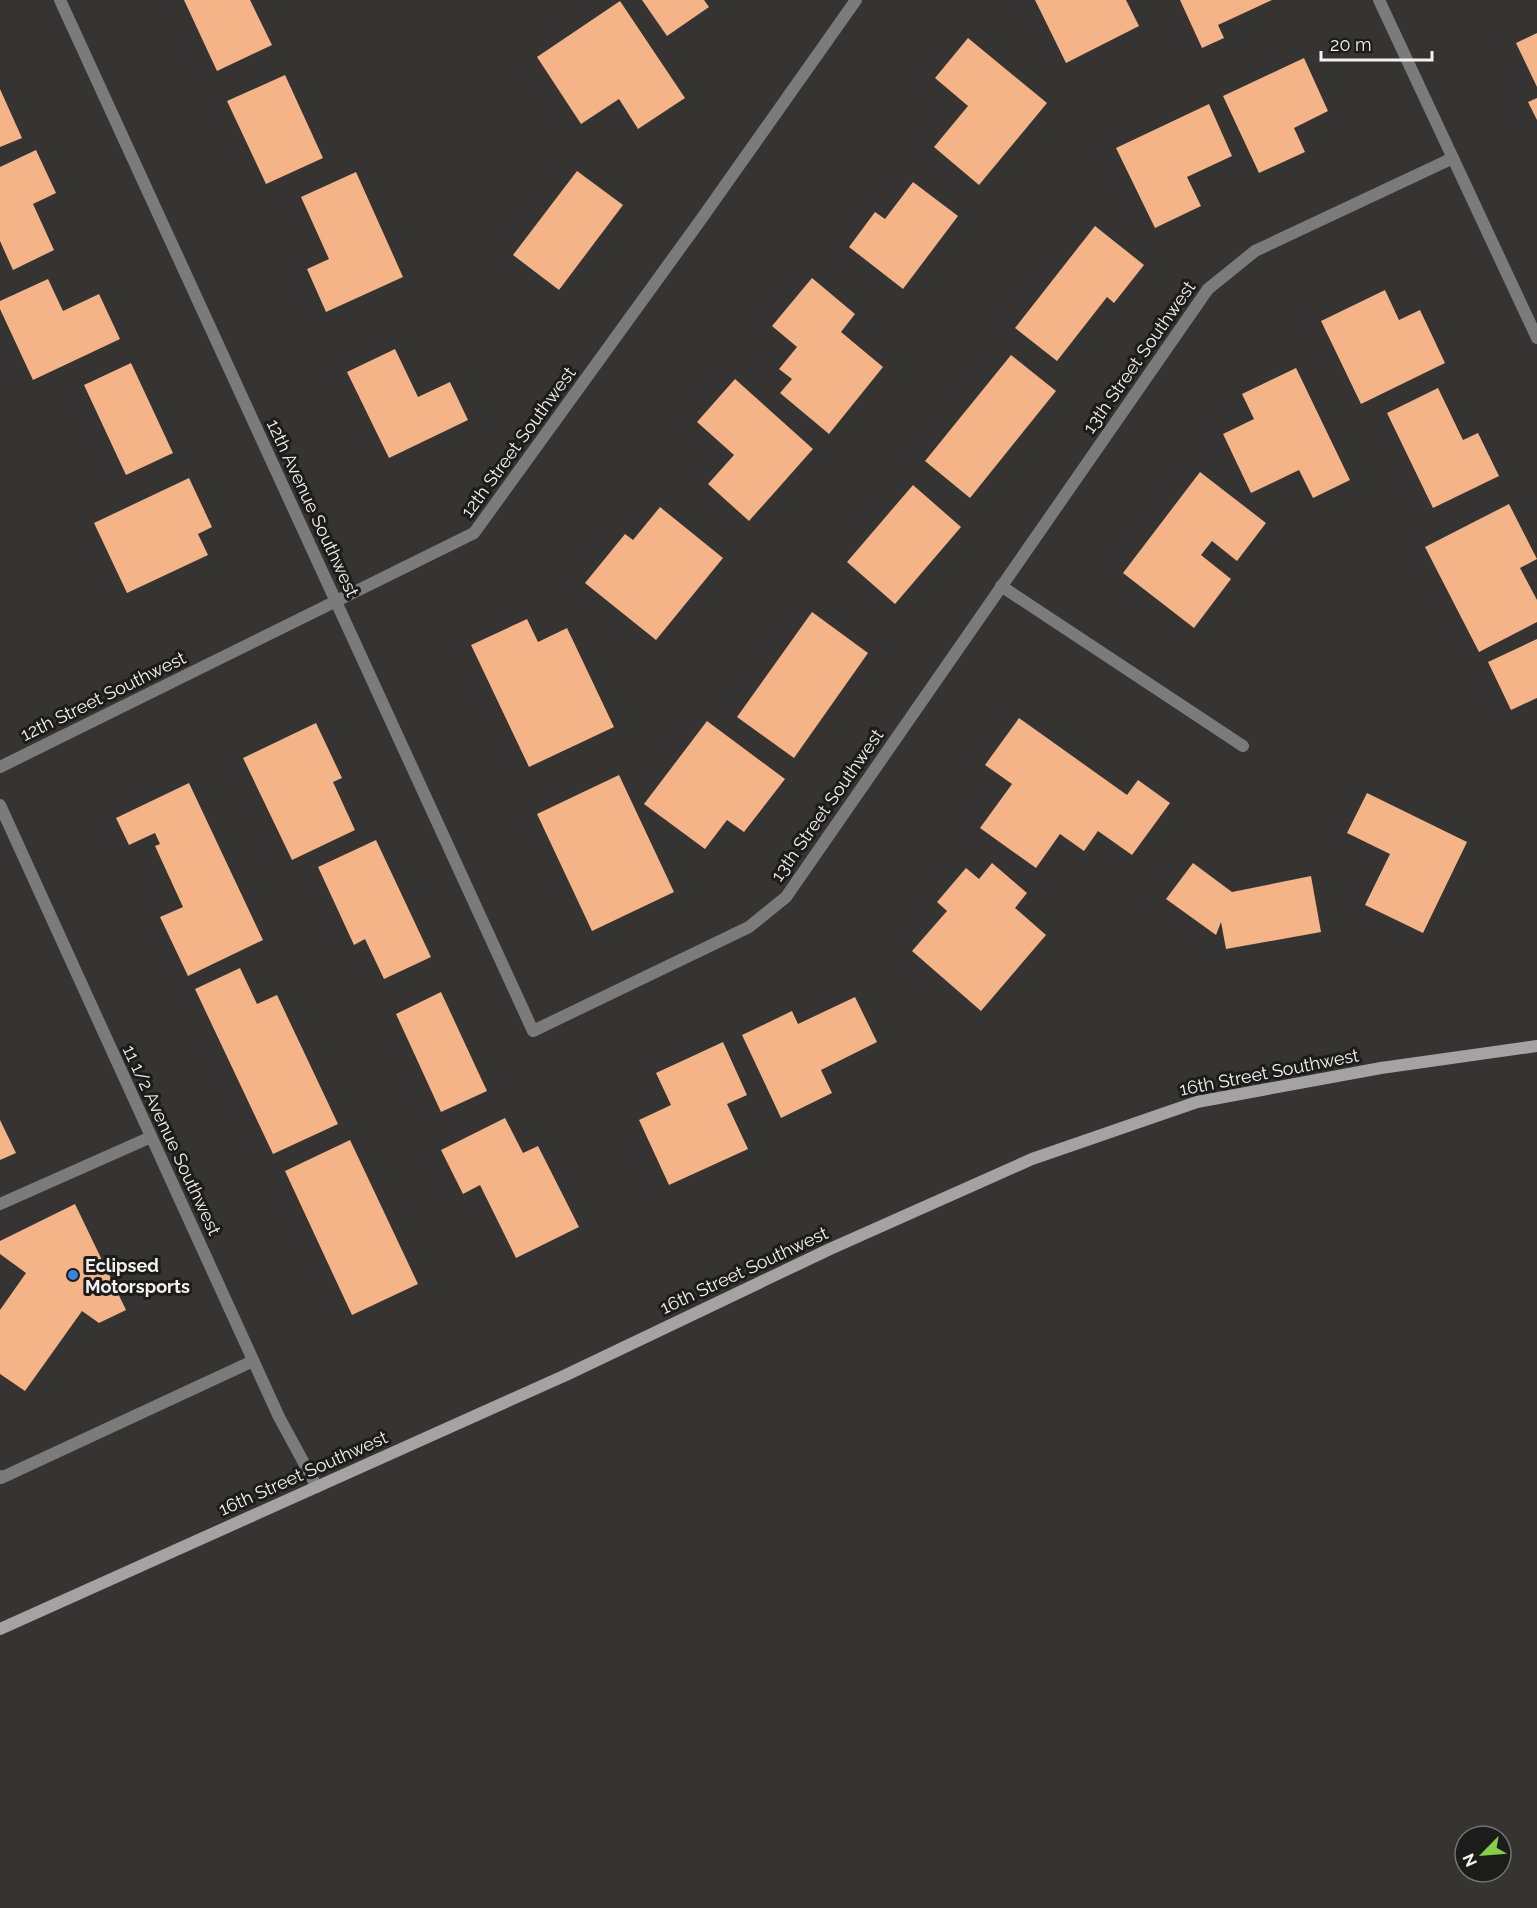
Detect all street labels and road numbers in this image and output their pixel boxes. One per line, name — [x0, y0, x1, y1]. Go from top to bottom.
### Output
street label: 13th Street Southwest — [1078, 277, 1200, 437]
street label: 12th Street Southwest — [456, 363, 580, 521]
street label: 12th Avenue Southwest — [263, 416, 363, 600]
street label: 12th Street Southwest — [17, 647, 189, 745]
street label: 13th Street Southwest — [766, 725, 888, 885]
street label: 11 1/2 Avenue Southwest — [119, 1042, 225, 1238]
street label: 16th Street Southwest — [1177, 1044, 1361, 1100]
street label: 16th Street Southwest — [657, 1222, 831, 1318]
street label: 16th Street Southwest — [215, 1426, 391, 1520]

